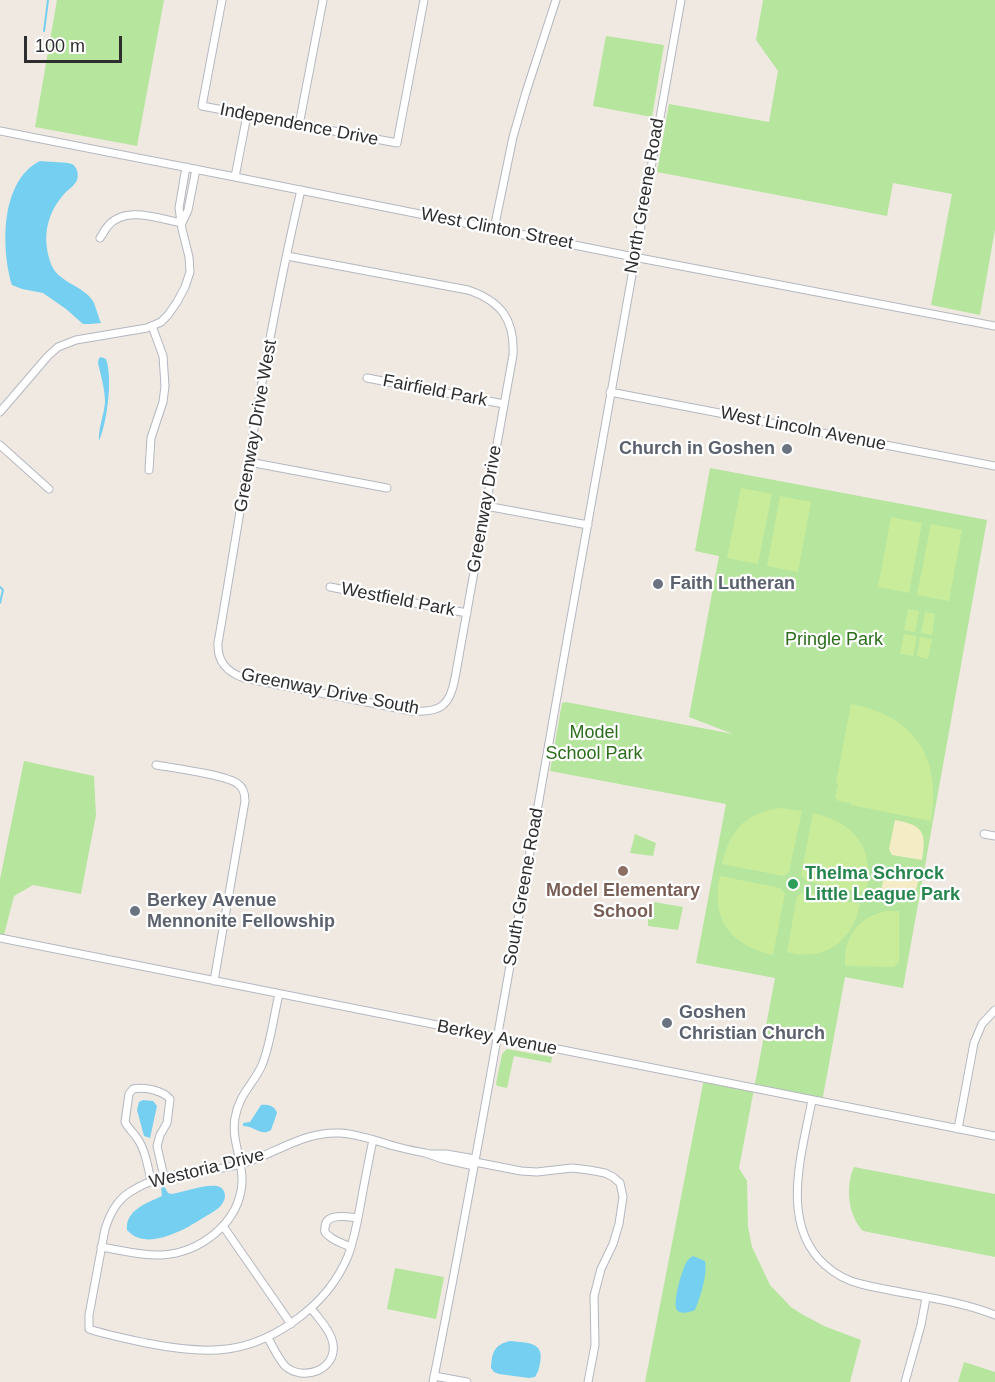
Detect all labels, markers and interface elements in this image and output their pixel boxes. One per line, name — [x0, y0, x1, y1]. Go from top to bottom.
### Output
scale bar — [27, 24, 124, 62]
text: 100 m — [35, 36, 85, 56]
street label: Independence Drive — [218, 99, 380, 151]
street label: North Greene Road — [621, 117, 669, 275]
street label: West Clinton Street — [419, 204, 575, 254]
street label: Greenway Drive West — [230, 338, 282, 514]
street label: Fairfield Park — [381, 370, 489, 412]
street label: West Lincoln Avenue — [718, 402, 888, 456]
place label: Church in Goshen — [619, 438, 775, 460]
marker: Church in Goshen — [780, 442, 794, 456]
street label: Greenway Drive — [463, 444, 507, 574]
place label: Faith Lutheran — [670, 573, 795, 595]
marker: Faith Lutheran — [651, 577, 665, 591]
street label: Westfield Park — [339, 578, 457, 622]
park label: Pringle Park — [785, 629, 883, 651]
street label: Greenway Drive South — [239, 664, 421, 720]
park label: Model School Park — [545, 722, 643, 764]
street label: South Greene Road — [499, 806, 549, 968]
place label: Thelma Schrock Little League Park — [805, 863, 960, 906]
marker: Model Elementary School — [616, 864, 630, 878]
marker: Thelma Schrock Little League Park — [786, 877, 800, 891]
place label: Model Elementary School — [546, 880, 700, 922]
place label: Berkey Avenue Mennonite Fellowship — [147, 890, 335, 932]
marker: Berkey Avenue Mennonite Fellowship — [128, 904, 142, 918]
place label: Goshen Christian Church — [679, 1002, 825, 1044]
street label: Berkey Avenue — [435, 1016, 559, 1060]
marker: Goshen Christian Church — [660, 1016, 674, 1030]
street label: Westoria Drive — [147, 1144, 267, 1194]

